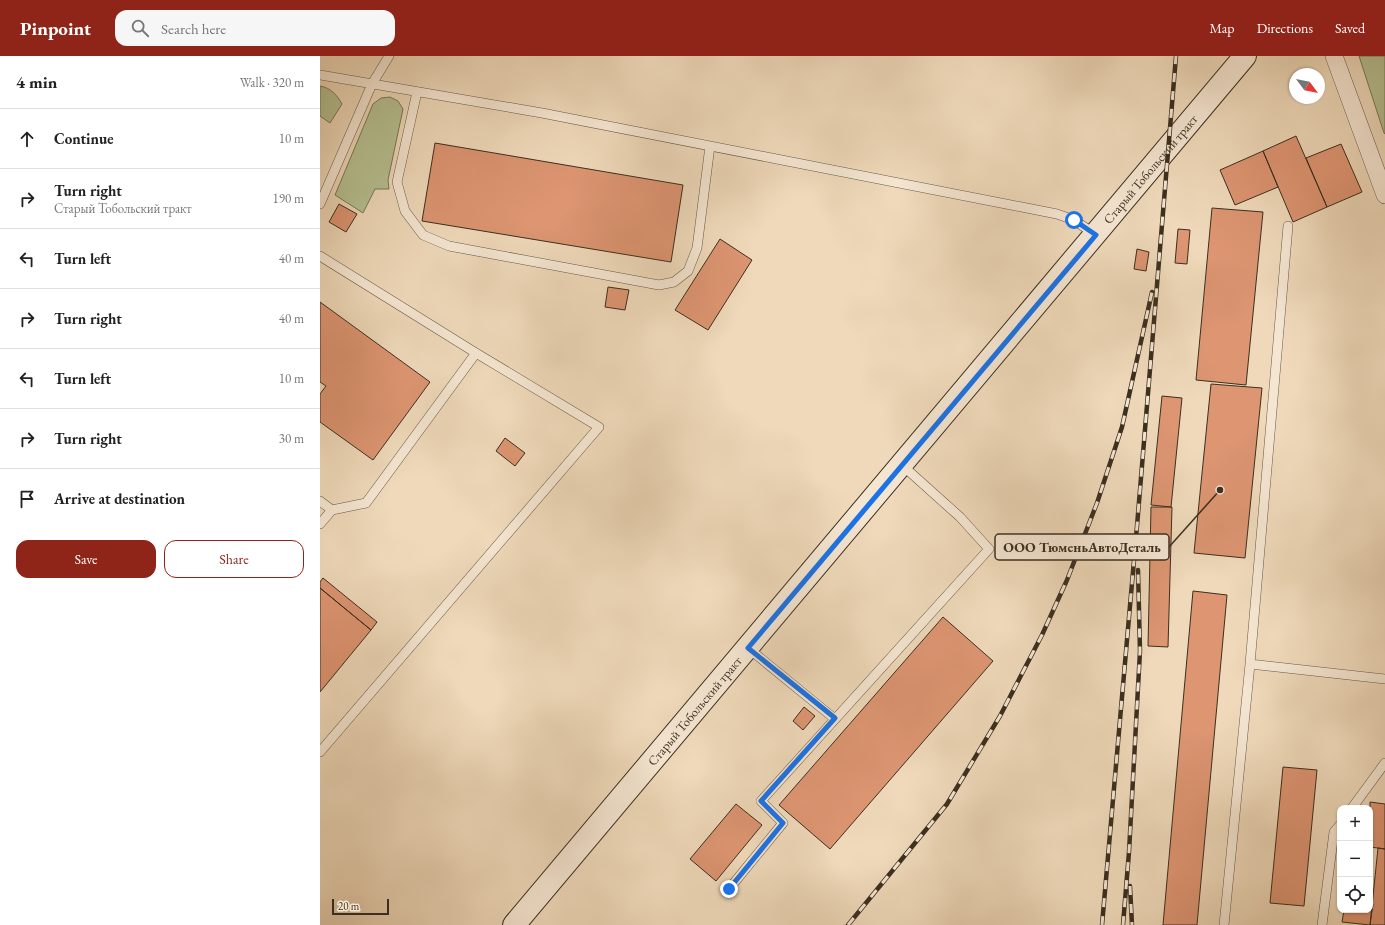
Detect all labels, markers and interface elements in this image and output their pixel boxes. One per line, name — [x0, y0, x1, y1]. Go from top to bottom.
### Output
search box — [115, 10, 395, 46]
text: Pinpoint — [20, 16, 91, 41]
icon: search — [129, 17, 151, 39]
text: Search here — [161, 19, 226, 38]
text: Map — [1209, 19, 1235, 37]
text: Directions — [1257, 19, 1313, 37]
text: Saved — [1335, 19, 1365, 37]
north arrow — [1289, 68, 1325, 104]
text: 4 min — [16, 71, 57, 93]
text: Walk · 320 m — [240, 74, 304, 91]
street label: Старый Тобольский тракт — [1099, 110, 1201, 227]
icon: ahead — [16, 128, 38, 150]
text: Continue — [54, 129, 114, 148]
text: 10 m — [279, 130, 304, 147]
text: Turn right — [54, 181, 122, 200]
icon: right — [16, 188, 38, 210]
text: 190 m — [273, 190, 304, 207]
text: Старый Тобольский тракт — [54, 200, 192, 217]
route start — [1065, 211, 1083, 229]
icon: left — [16, 248, 38, 270]
text: Turn left — [54, 249, 111, 268]
text: 40 m — [279, 250, 304, 267]
icon: right — [16, 308, 38, 330]
text: Turn right — [54, 309, 122, 328]
text: 40 m — [279, 310, 304, 327]
icon: left — [16, 368, 38, 390]
text: Turn left — [54, 369, 111, 388]
text: 10 m — [279, 370, 304, 387]
icon: right — [16, 428, 38, 450]
text: Turn right — [54, 429, 122, 448]
text: 30 m — [279, 430, 304, 447]
icon: arrive — [16, 488, 38, 510]
text: Arrive at destination — [54, 489, 185, 508]
callout: ООО ТюменьАвтоДеталь — [995, 534, 1169, 560]
text: ООО ТюменьАвтоДеталь — [1003, 538, 1161, 556]
button: Save — [16, 540, 156, 578]
button: Share — [164, 540, 304, 578]
street label: Старый Тобольский тракт — [643, 652, 746, 769]
map controls — [1337, 805, 1373, 913]
button: + — [1337, 805, 1373, 841]
button: − — [1337, 841, 1373, 877]
button: locate — [1337, 877, 1373, 913]
route end — [720, 880, 738, 898]
scale bar — [332, 897, 389, 916]
text: 20 m — [338, 899, 359, 913]

